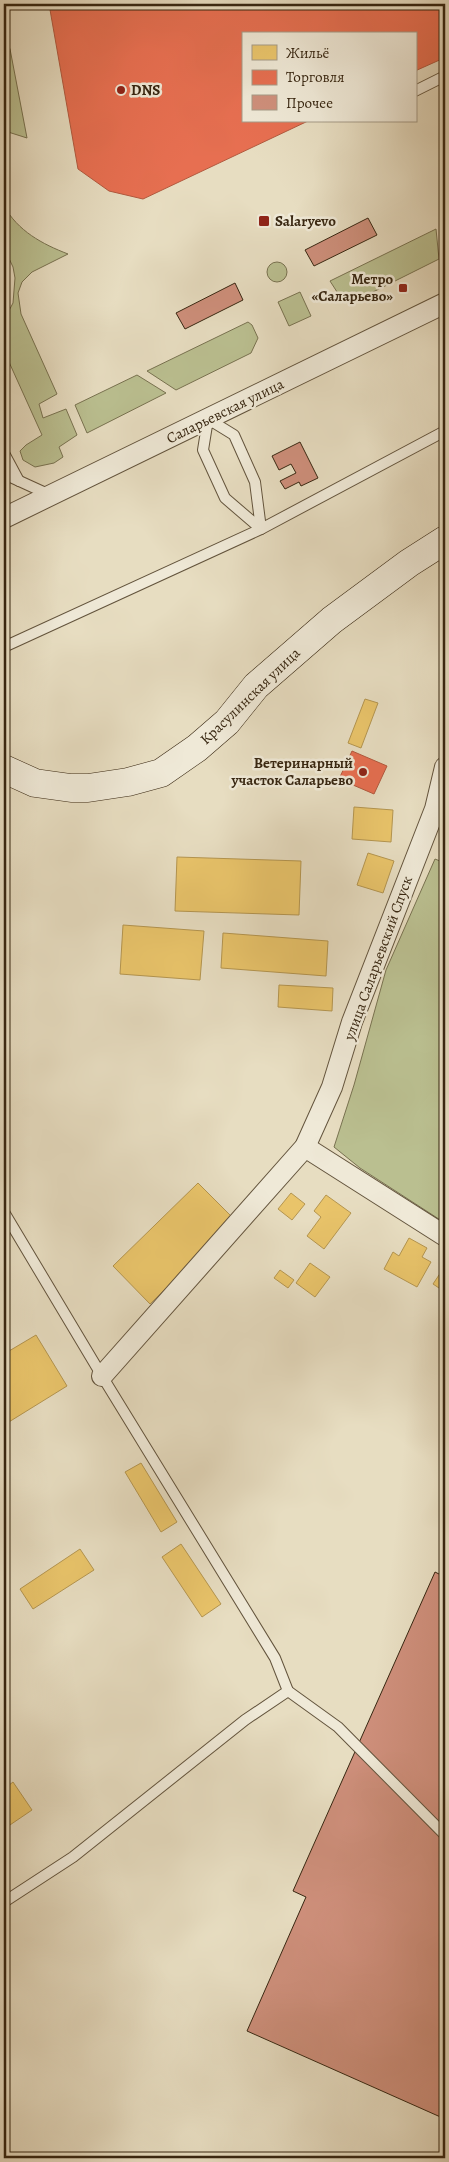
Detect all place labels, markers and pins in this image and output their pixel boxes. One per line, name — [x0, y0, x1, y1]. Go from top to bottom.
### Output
place label: DNS — [131, 80, 160, 100]
marker: DNS — [115, 84, 127, 96]
place label: Salaryevo — [275, 211, 336, 231]
marker: Salaryevo — [257, 214, 271, 228]
place label: Метро «Саларьево» — [312, 269, 393, 306]
marker: Метро «Саларьево» — [397, 282, 409, 294]
place label: Ветеринарный участок Саларьево — [231, 753, 353, 790]
marker: Ветеринарный участок Саларьево — [357, 766, 369, 778]

